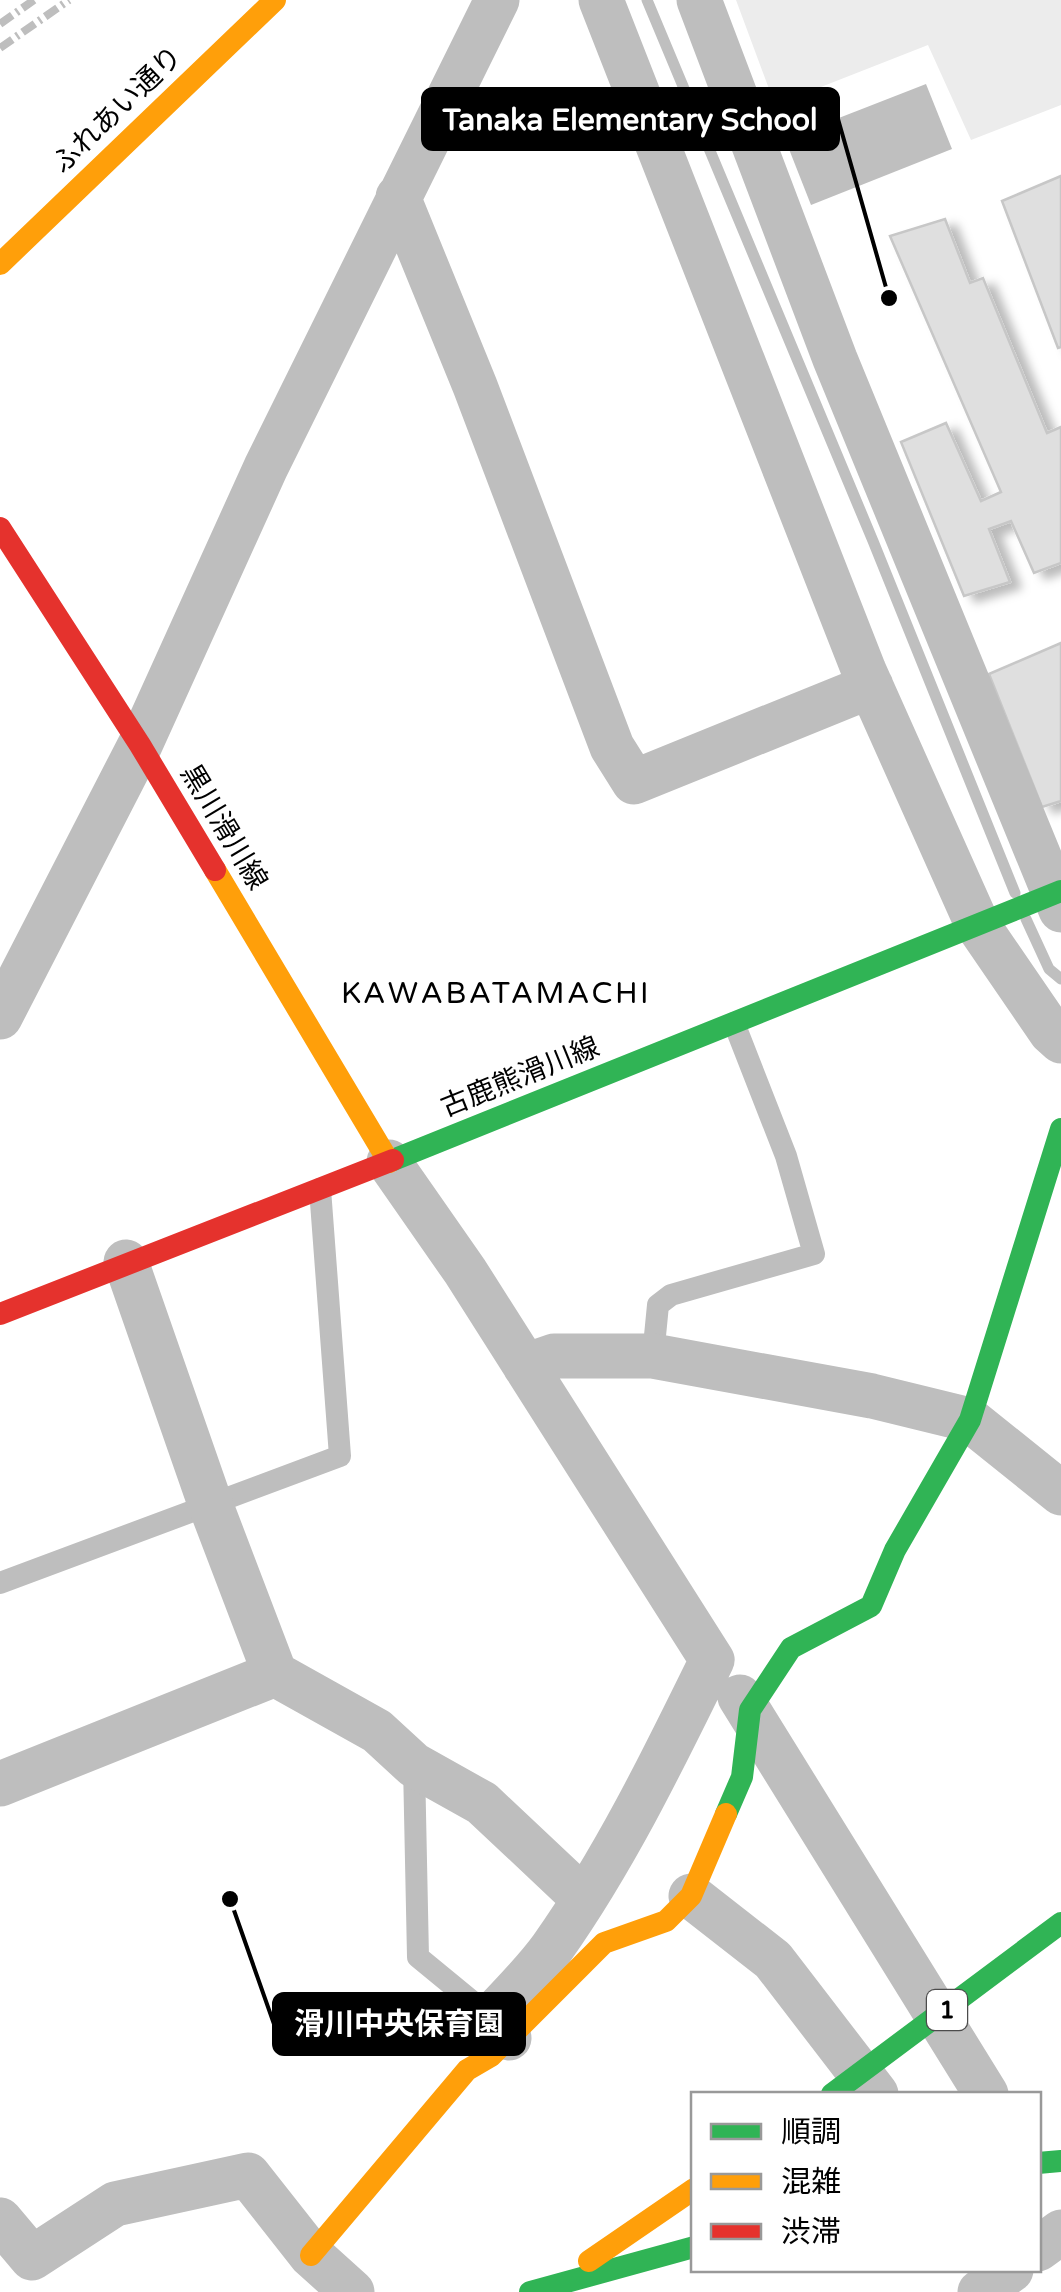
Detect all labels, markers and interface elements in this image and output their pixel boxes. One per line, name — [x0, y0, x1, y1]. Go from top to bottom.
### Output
street label: ふれあい通り — [45, 39, 189, 181]
callout: Tanaka Elementary School — [423, 89, 838, 149]
text: Tanaka Elementary School — [442, 102, 818, 139]
street label: 黒川滑川線 — [173, 758, 275, 896]
district label: KAWABATAMACHI — [341, 975, 651, 1012]
street label: 古鹿熊滑川線 — [436, 1030, 604, 1124]
road number: 1 — [927, 1990, 967, 2030]
callout: 滑川中央保育園 — [274, 1994, 524, 2054]
text: 滑川中央保育園 — [294, 2006, 504, 2043]
legend — [691, 2092, 1041, 2272]
text: 順調 — [781, 2114, 841, 2151]
text: 混雑 — [781, 2164, 841, 2201]
text: 渋滞 — [781, 2214, 841, 2251]

